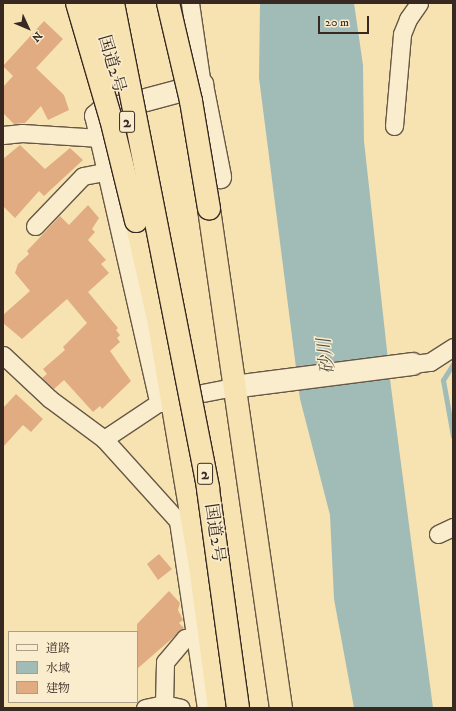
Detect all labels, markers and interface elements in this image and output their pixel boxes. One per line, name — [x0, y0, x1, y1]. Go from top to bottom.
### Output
north arrow — [8, 8, 48, 48]
scale bar — [320, 8, 371, 34]
text: 20 m — [325, 15, 349, 30]
text: N — [28, 28, 45, 44]
street label: 国道2号 — [93, 33, 129, 95]
road number: 2 — [119, 108, 135, 136]
water label: 砂川 — [314, 337, 340, 375]
road number: 2 — [197, 460, 213, 488]
street label: 国道2号 — [200, 502, 228, 564]
legend — [8, 631, 138, 703]
text: 道路 — [46, 641, 70, 656]
text: 水域 — [46, 661, 70, 676]
text: 建物 — [46, 681, 70, 696]

